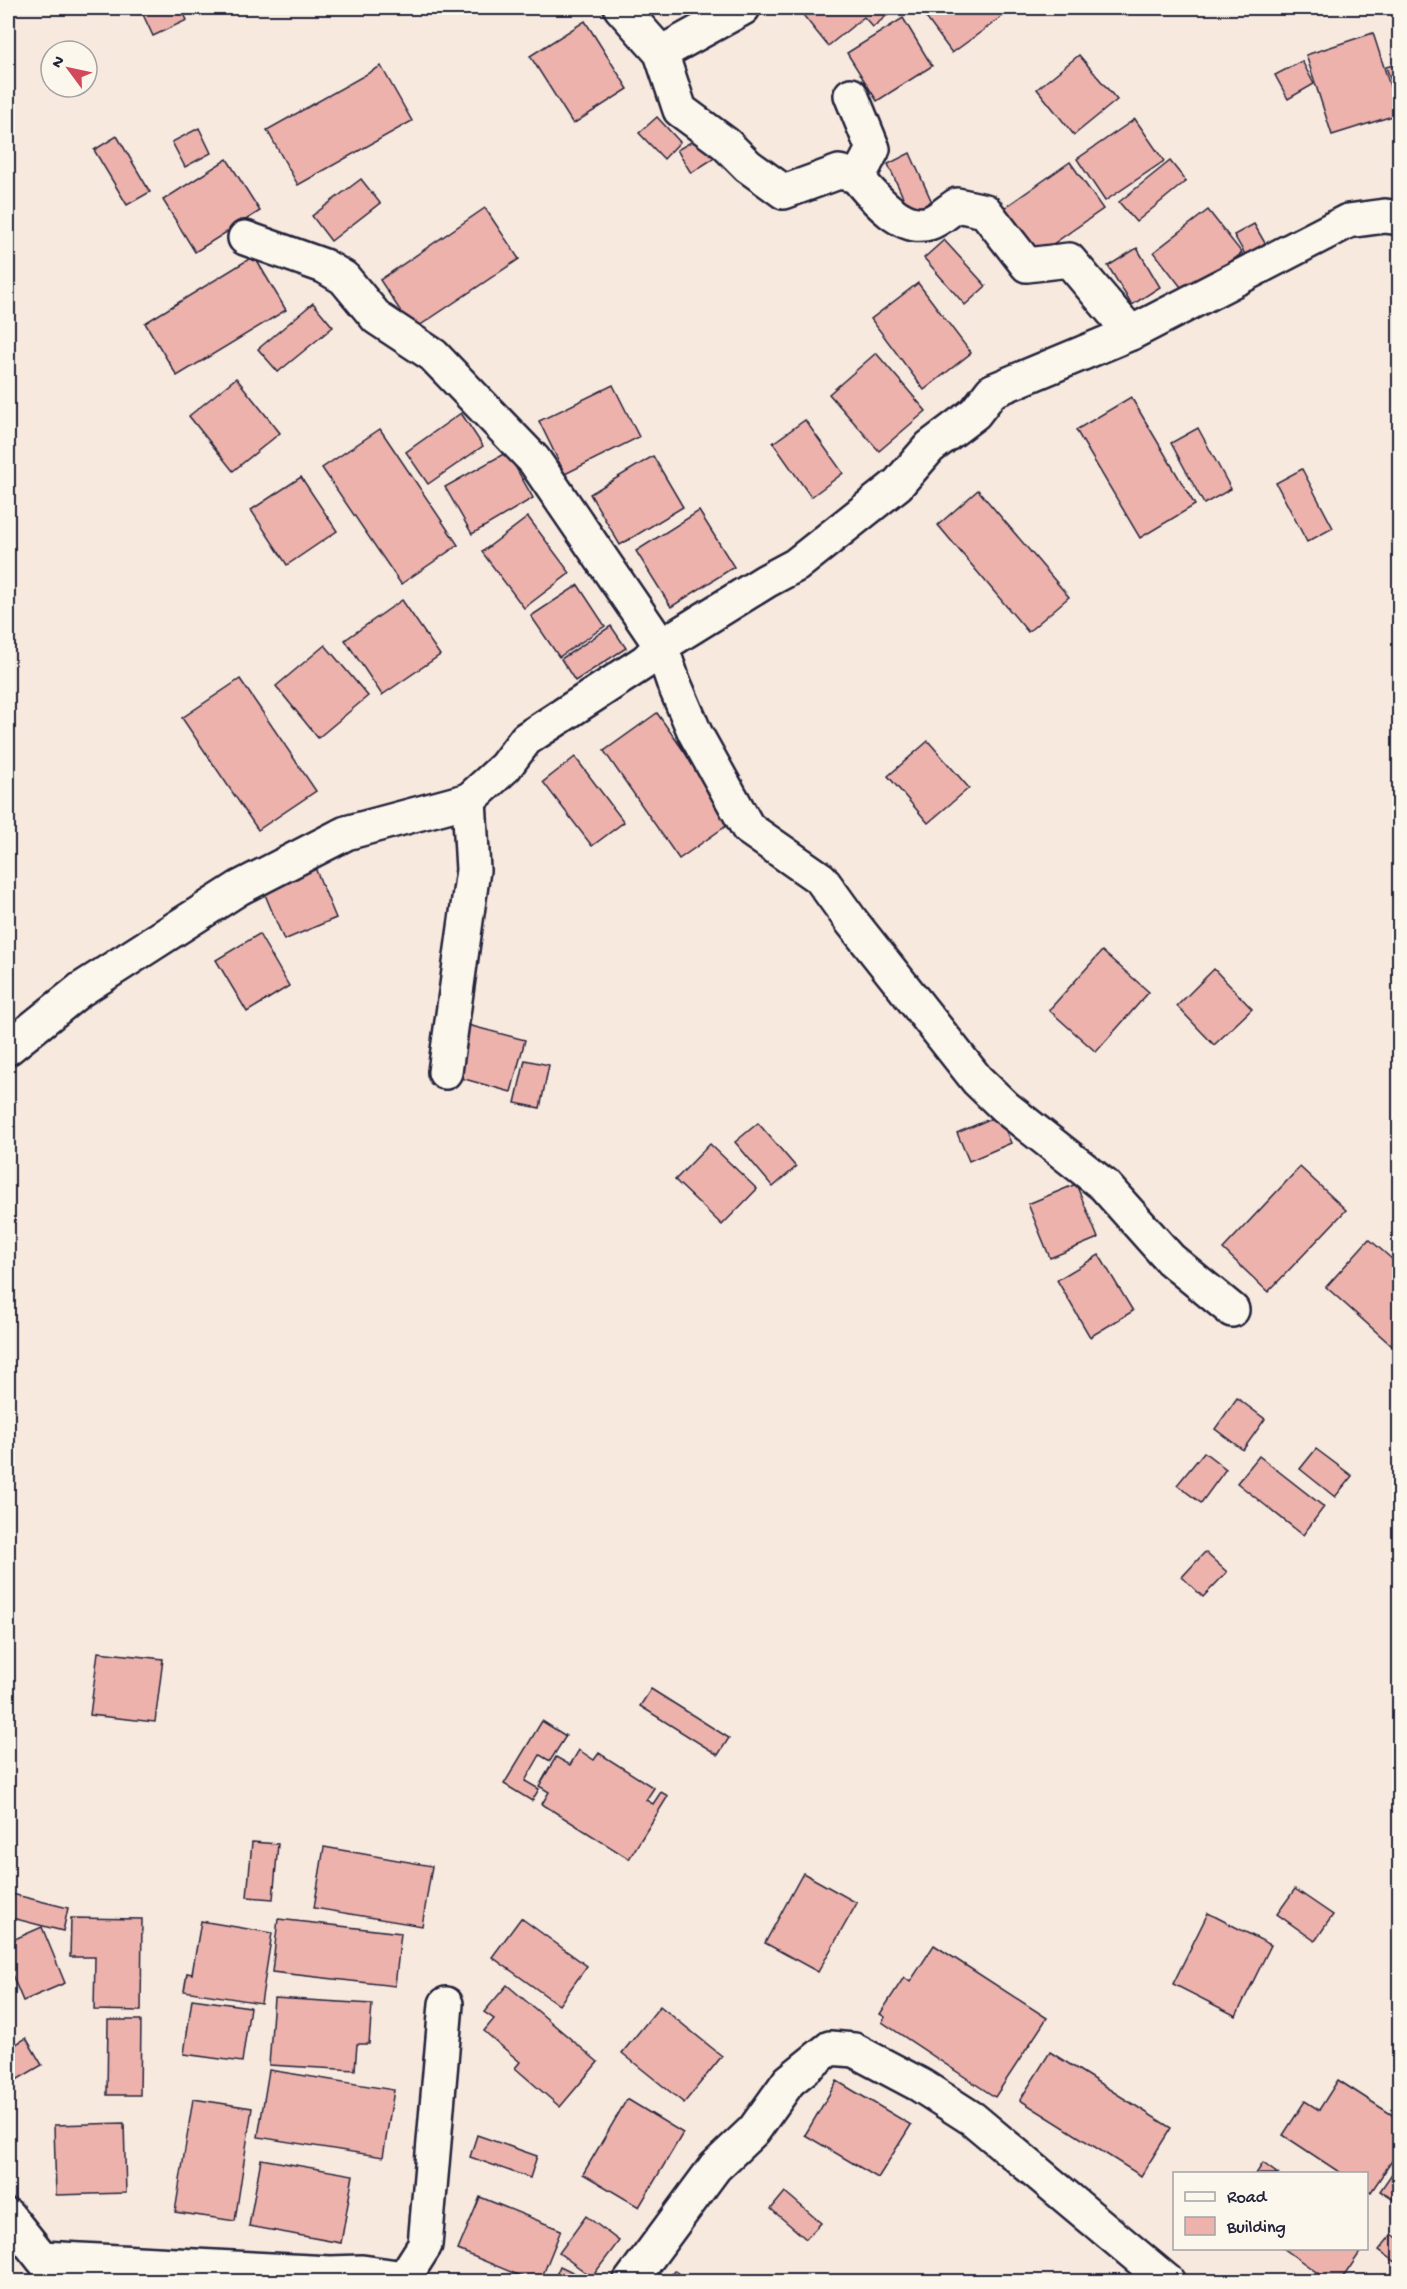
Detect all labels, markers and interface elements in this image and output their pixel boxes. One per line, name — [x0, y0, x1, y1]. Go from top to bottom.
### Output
north arrow — [39, 39, 99, 99]
text: N — [49, 53, 70, 72]
legend — [1173, 2172, 1368, 2250]
text: Road — [1227, 2188, 1268, 2209]
text: Building — [1226, 2218, 1286, 2239]

